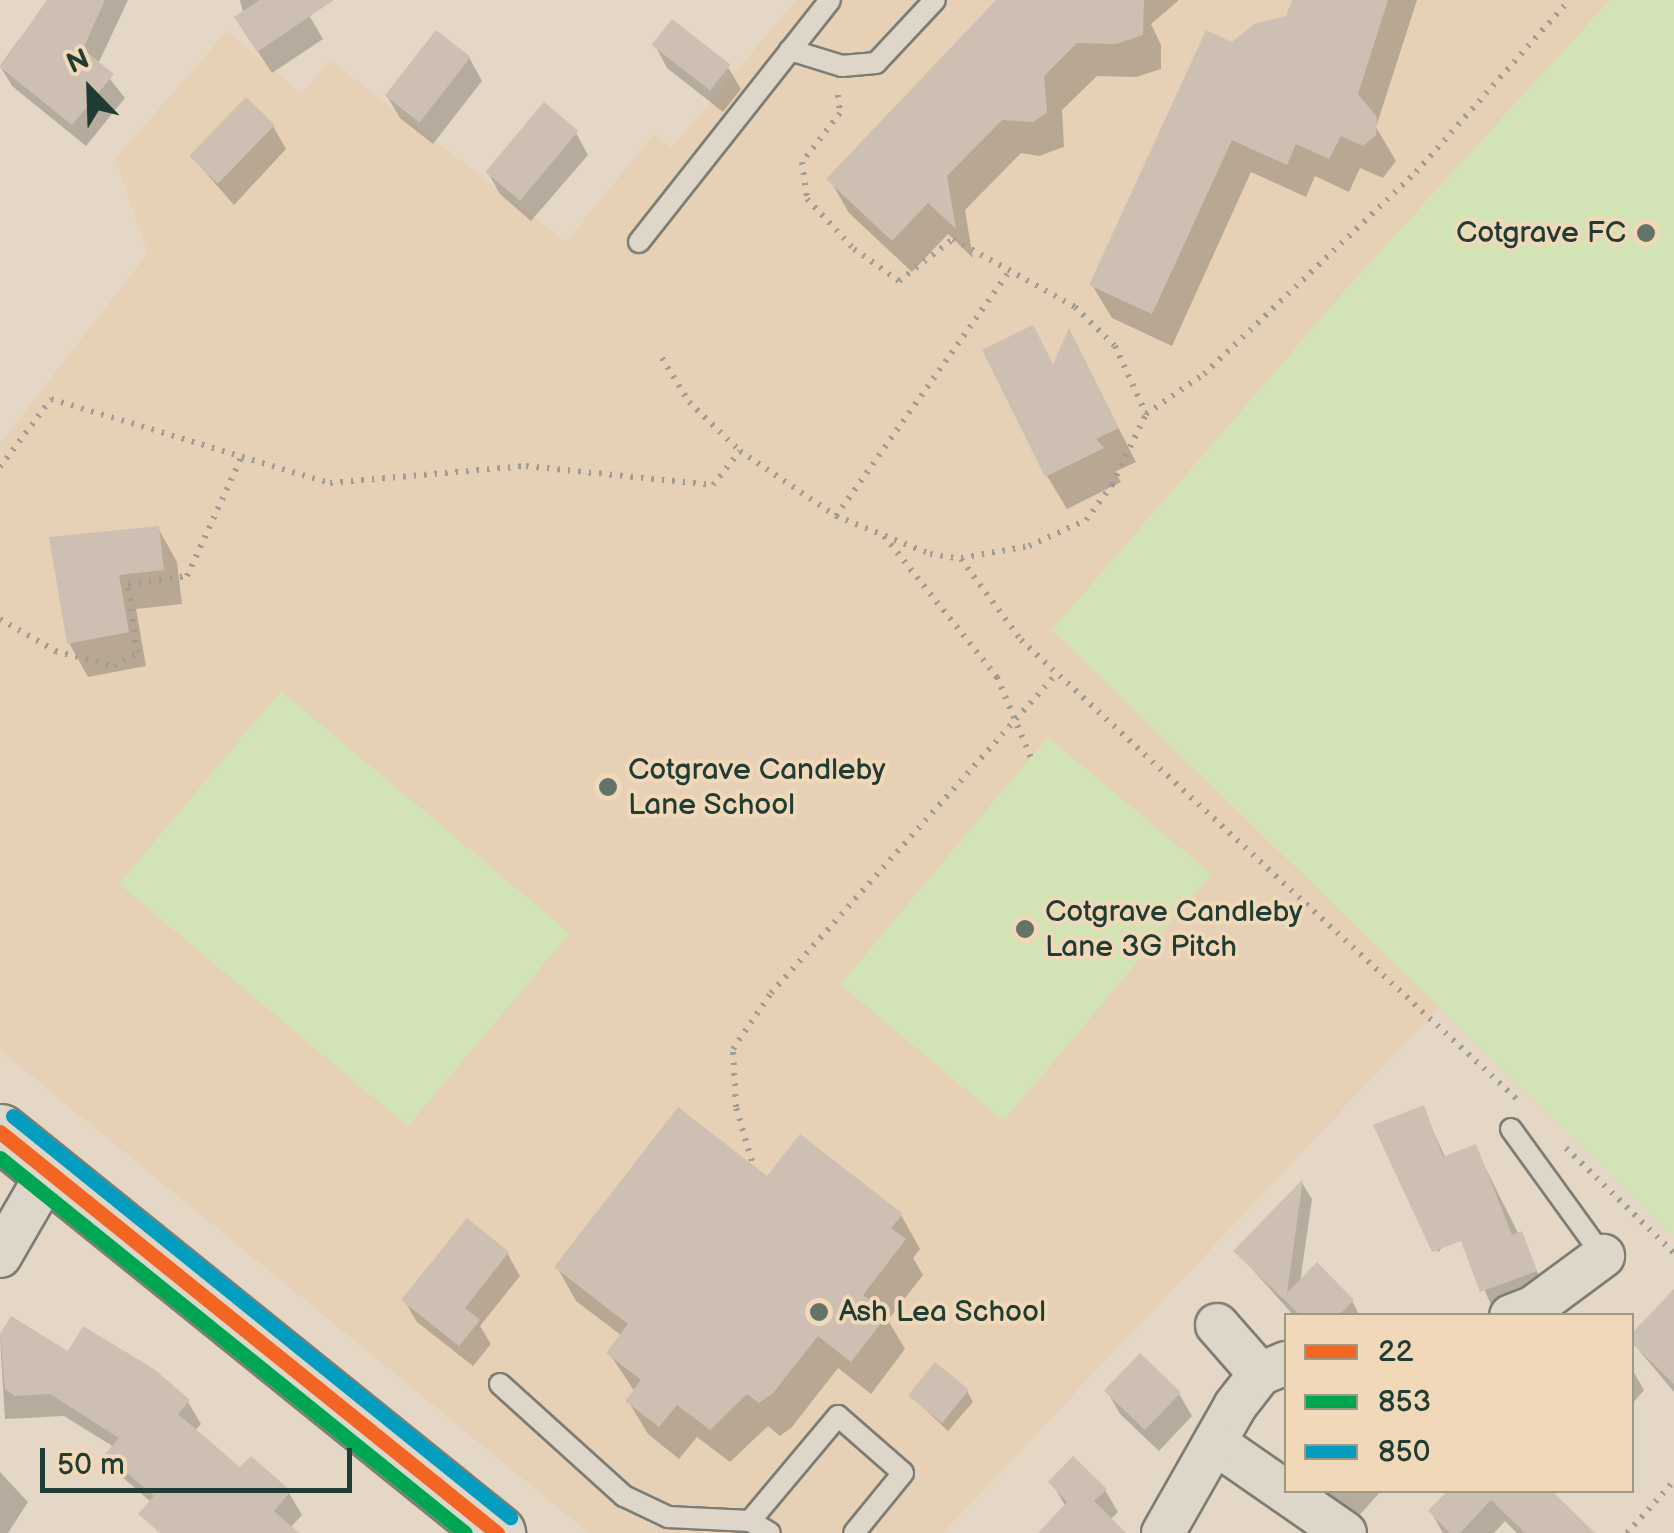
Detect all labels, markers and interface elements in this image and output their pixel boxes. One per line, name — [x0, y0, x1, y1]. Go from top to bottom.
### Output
north arrow — [40, 40, 140, 140]
text: N — [62, 43, 94, 81]
place label: Cotgrave FC — [1456, 215, 1626, 251]
marker: Cotgrave FC — [1635, 222, 1657, 244]
place label: Cotgrave Candleby Lane School — [628, 752, 886, 822]
marker: Cotgrave Candleby Lane School — [597, 776, 619, 798]
place label: Cotgrave Candleby Lane 3G Pitch — [1045, 894, 1303, 964]
marker: Cotgrave Candleby Lane 3G Pitch — [1014, 918, 1036, 940]
place label: Ash Lea School — [839, 1294, 1046, 1330]
marker: Ash Lea School — [808, 1301, 830, 1323]
legend — [1284, 1313, 1634, 1493]
text: 22 — [1378, 1334, 1413, 1370]
text: 853 — [1378, 1384, 1431, 1420]
scale bar — [45, 1428, 358, 1490]
text: 850 — [1378, 1434, 1430, 1470]
text: 50 m — [57, 1447, 125, 1483]

